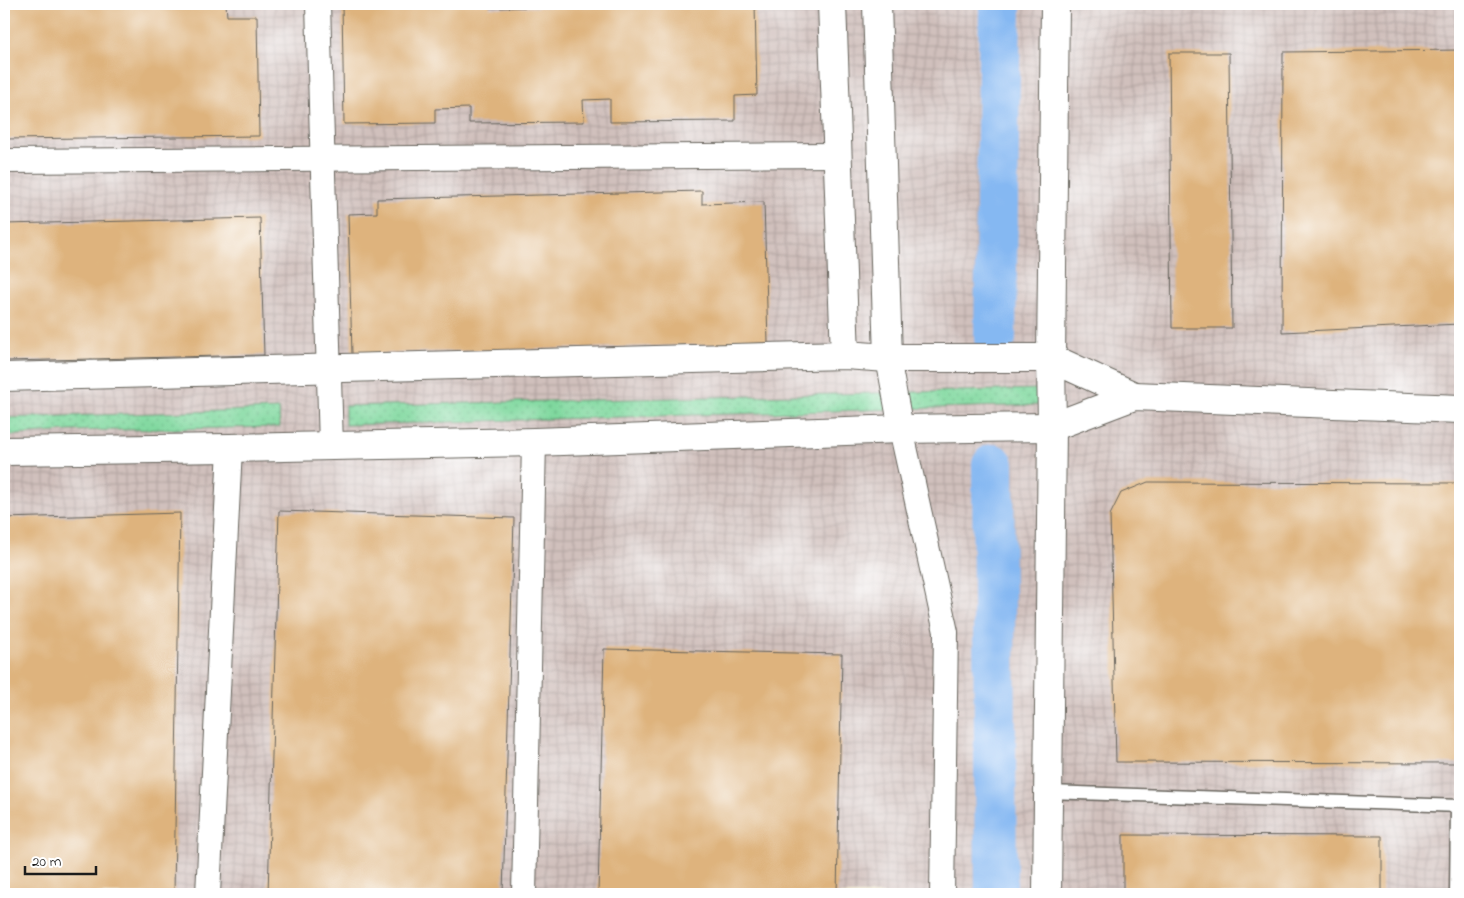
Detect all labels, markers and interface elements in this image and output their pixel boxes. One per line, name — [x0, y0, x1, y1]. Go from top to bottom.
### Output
scale bar — [25, 843, 96, 875]
text: 20 m — [32, 851, 62, 873]

